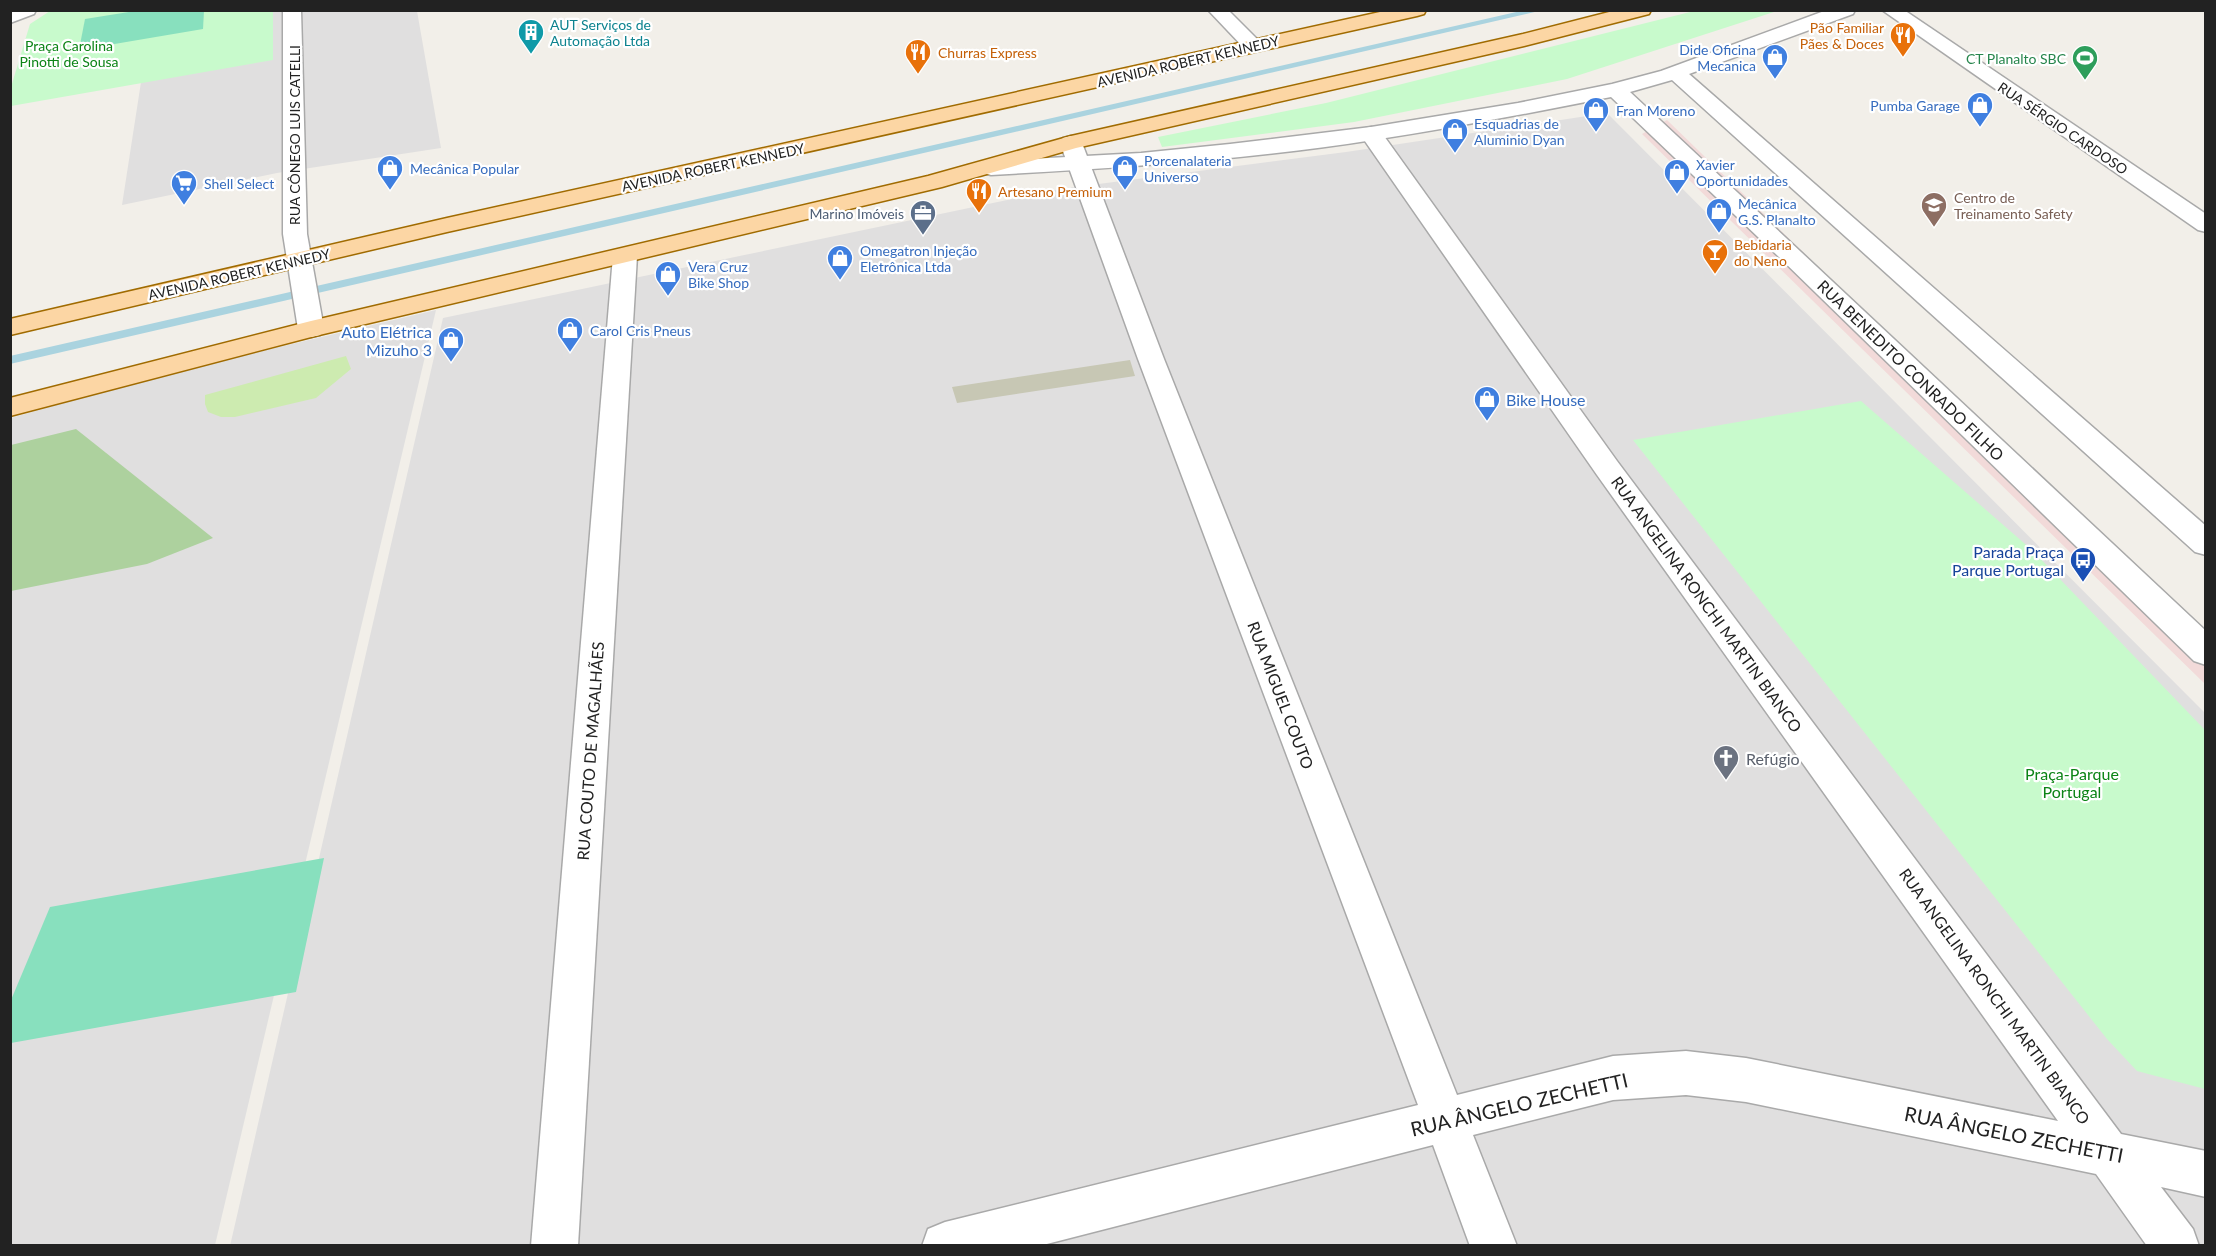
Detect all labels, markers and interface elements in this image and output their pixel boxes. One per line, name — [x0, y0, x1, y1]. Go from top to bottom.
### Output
place label: AUT Serviços de Automação Ltda — [550, 16, 651, 49]
building icon: AUT Serviços de Automação Ltda — [516, 17, 546, 55]
place label: Pão Familiar Pães & Doces — [1800, 19, 1884, 52]
restaurant icon: Pão Familiar Pães & Doces — [1888, 20, 1918, 58]
street label: AVENIDA ROBERT KENNEDY — [1095, 32, 1281, 90]
park label: Praça Carolina Pinotti de Sousa — [19, 37, 119, 70]
restaurant icon: Churras Express — [903, 37, 933, 75]
place label: Dide Oficina Mecanica — [1679, 41, 1756, 74]
shop icon: Dide Oficina Mecanica — [1760, 42, 1790, 80]
sports icon: CT Planalto SBC — [2070, 43, 2100, 81]
place label: Churras Express — [938, 44, 1037, 61]
street label: RUA CÔNEGO LUIS CATELLI — [286, 45, 303, 225]
place label: CT Planalto SBC — [1966, 50, 2067, 67]
street label: RUA SÉRGIO CARDOSO — [1995, 78, 2131, 178]
shop icon: Pumba Garage — [1965, 90, 1995, 128]
shop icon: Fran Moreno — [1581, 95, 1611, 133]
place label: Pumba Garage — [1870, 97, 1960, 114]
place label: Fran Moreno — [1616, 102, 1695, 119]
place label: Esquadrias de Aluminio Dyan — [1474, 115, 1565, 148]
shop icon: Esquadrias de Aluminio Dyan — [1440, 116, 1470, 154]
street label: AVENIDA ROBERT KENNEDY — [620, 139, 806, 195]
place label: Porcenalateria Universo — [1144, 152, 1232, 185]
shop icon: Mecânica Popular — [375, 153, 405, 191]
shop icon: Porcenalateria Universo — [1110, 153, 1140, 191]
place label: Xavier Oportunidades — [1696, 156, 1788, 189]
shop icon: Xavier Oportunidades — [1662, 157, 1692, 195]
place label: Mecânica Popular — [410, 160, 519, 177]
supermarket icon: Shell Select — [169, 168, 199, 206]
place label: Shell Select — [204, 175, 274, 192]
restaurant icon: Artesano Premium — [964, 176, 994, 214]
place label: Artesano Premium — [998, 183, 1112, 200]
place label: Centro de Treinamento Safety — [1954, 189, 2074, 222]
school or university icon: Centro de Treinamento Safety — [1919, 190, 1949, 228]
place label: Mecânica G.S. Planalto — [1738, 195, 1816, 228]
shop icon: Mecânica G.S. Planalto — [1704, 196, 1734, 234]
office icon: Marino Imóveis — [908, 198, 938, 236]
place label: Marino Imóveis — [810, 205, 904, 222]
place label: Bebidaria do Neno — [1734, 236, 1792, 269]
bar icon: Bebidaria do Neno — [1700, 237, 1730, 275]
place label: Omegatron Injeção Eletrônica Ltda — [860, 242, 977, 275]
shop icon: Omegatron Injeção Eletrônica Ltda — [825, 243, 855, 281]
street label: AVENIDA ROBERT KENNEDY — [146, 245, 332, 303]
place label: Vera Cruz Bike Shop — [688, 258, 749, 291]
shop icon: Vera Cruz Bike Shop — [653, 259, 683, 297]
street label: RUA BENEDITO CONRADO FILHO — [1814, 276, 2008, 464]
shop icon: Carol Cris Pneus — [555, 315, 585, 353]
place label: Auto Elétrica Mizuho 3 — [341, 322, 432, 359]
place label: Carol Cris Pneus — [590, 322, 691, 339]
shop icon: Auto Elétrica Mizuho 3 — [436, 325, 466, 363]
shop icon: Bike House — [1472, 384, 1502, 422]
place label: Bike House — [1506, 390, 1586, 409]
street label: RUA ANGELINA RONCHI MARTIN BIANCO — [1608, 472, 1806, 736]
place label: Parada Praça Parque Portugal — [1952, 542, 2064, 579]
bus stop icon: Parada Praça Parque Portugal — [2068, 545, 2098, 583]
street label: RUA MIGUEL COUTO — [1244, 619, 1318, 772]
street label: RUA COUTO DE MAGALHÃES — [573, 641, 607, 861]
church icon: Refúgio — [1711, 743, 1741, 781]
place label: Refúgio — [1746, 749, 1800, 768]
park label: Praça-Parque Portugal — [2025, 764, 2119, 801]
street label: RUA ANGELINA RONCHI MARTIN BIANCO — [1896, 864, 2094, 1128]
street label: RUA ÂNGELO ZECHETTI — [1408, 1067, 1630, 1141]
street label: RUA ÂNGELO ZECHETTI — [1902, 1101, 2126, 1167]

